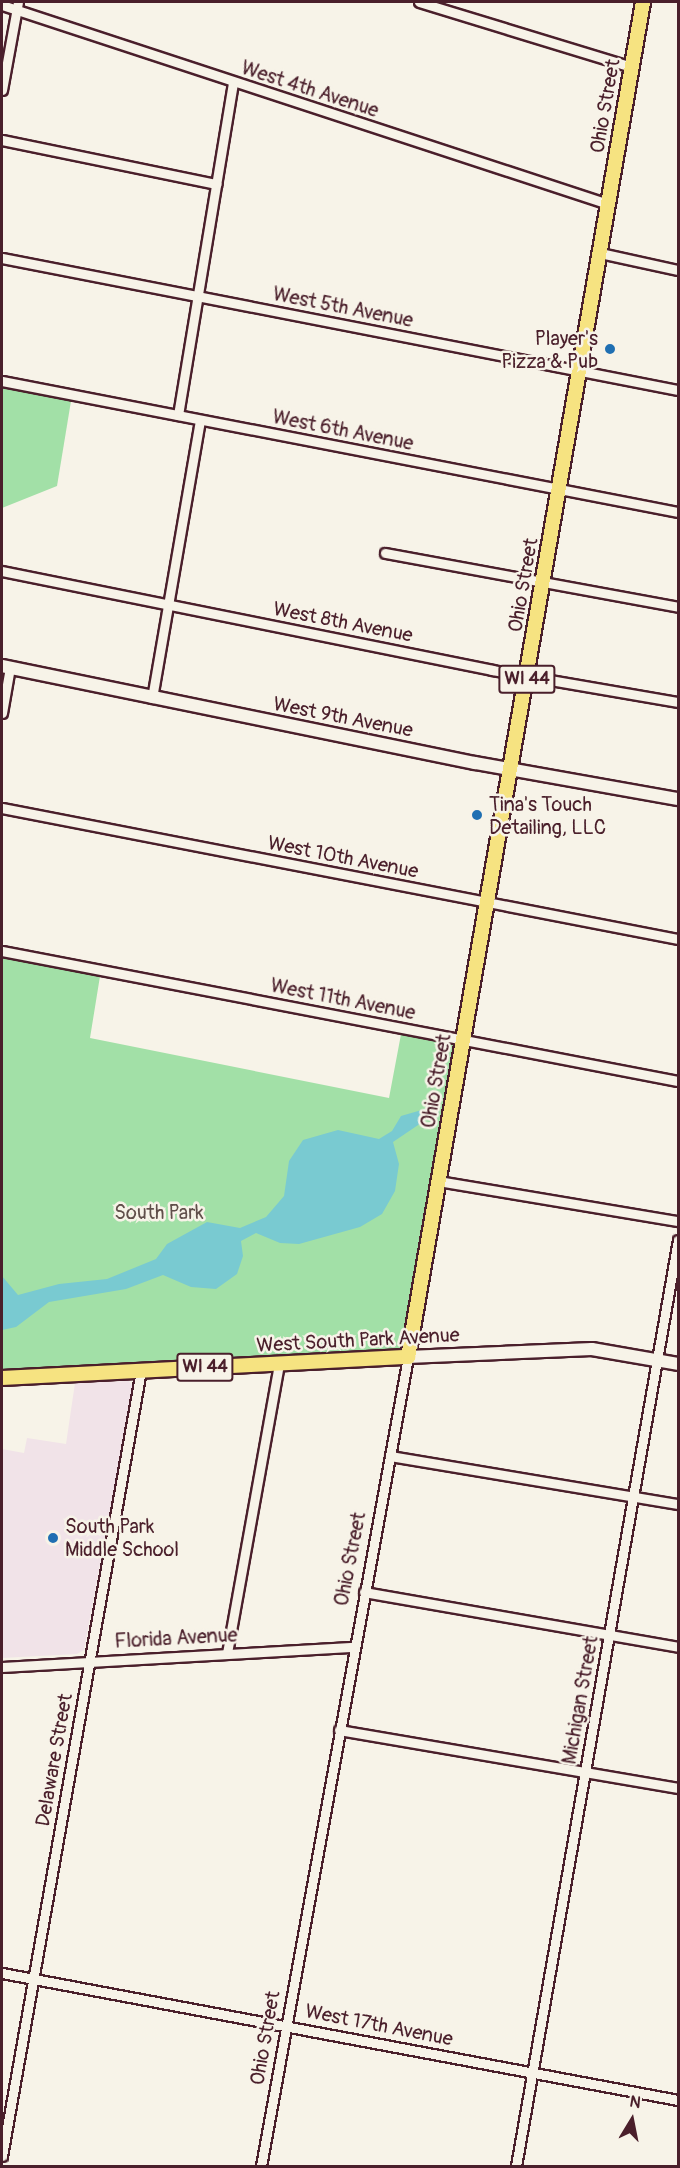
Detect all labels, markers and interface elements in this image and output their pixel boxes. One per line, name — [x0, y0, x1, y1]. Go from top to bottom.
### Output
street label: West 4th Avenue — [238, 55, 382, 123]
street label: Ohio Street — [585, 57, 625, 155]
street label: West 5th Avenue — [271, 282, 415, 332]
place label: Player's Pizza & Pub — [501, 326, 598, 373]
marker: Player's Pizza & Pub — [603, 342, 617, 356]
street label: West 6th Avenue — [270, 405, 416, 455]
street label: Ohio Street — [503, 536, 543, 634]
street label: West 8th Avenue — [271, 597, 415, 647]
road number: WI 44 — [497, 664, 557, 694]
street label: West 9th Avenue — [271, 692, 415, 742]
place label: Tina's Touch Detailing, LLC — [489, 792, 606, 839]
marker: Tina's Touch Detailing, LLC — [470, 808, 484, 822]
street label: West 10th Avenue — [266, 831, 420, 883]
street label: West 11th Avenue — [268, 973, 418, 1025]
street label: Ohio Street — [416, 1032, 456, 1130]
park label: South Park — [114, 1200, 204, 1224]
street label: West South Park Avenue — [256, 1323, 460, 1357]
road number: WI 44 — [175, 1352, 235, 1382]
street label: Ohio Street — [329, 1510, 371, 1608]
place label: South Park Middle School — [65, 1514, 179, 1561]
marker: South Park Middle School — [46, 1531, 60, 1545]
street label: Florida Avenue — [114, 1623, 238, 1653]
street label: Michigan Street — [557, 1634, 603, 1766]
street label: Delaware Street — [31, 1692, 77, 1828]
street label: Ohio Street — [245, 1989, 285, 2087]
street label: West 17th Avenue — [303, 1999, 455, 2051]
north arrow — [602, 2090, 662, 2150]
text: N — [628, 2091, 642, 2113]

